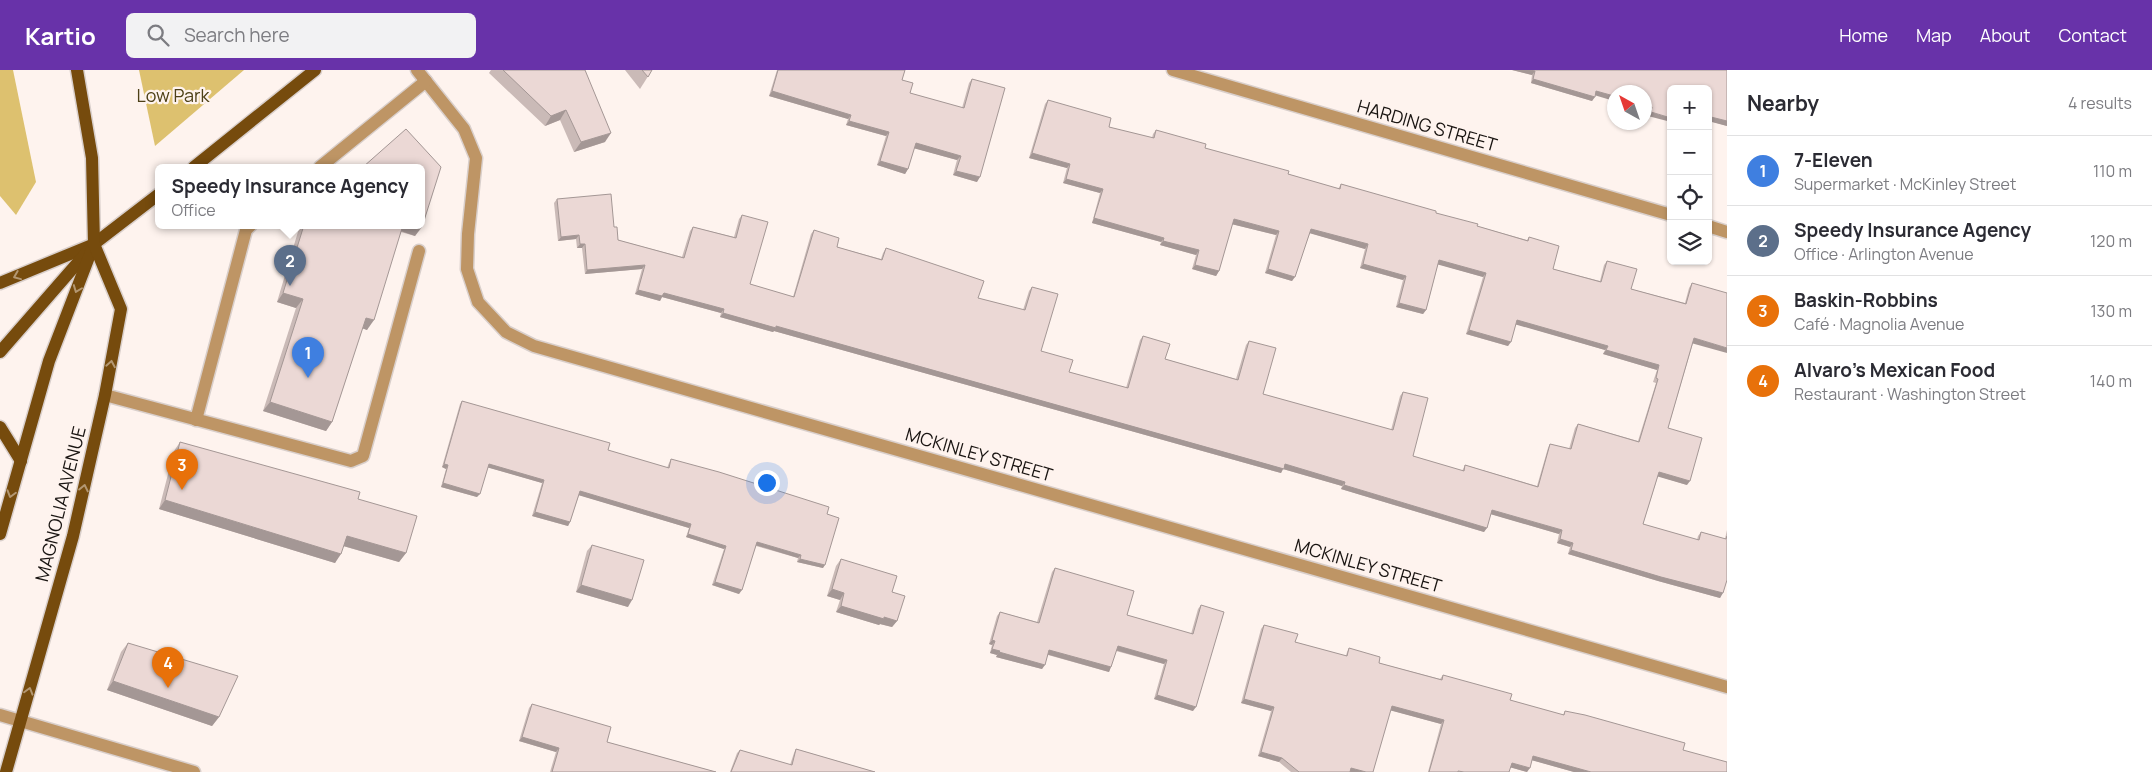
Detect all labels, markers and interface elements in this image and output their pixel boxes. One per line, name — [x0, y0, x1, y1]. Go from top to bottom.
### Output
search box — [126, 13, 476, 58]
text: Kartio — [25, 19, 96, 52]
icon: search — [144, 21, 172, 49]
text: Search here — [184, 22, 290, 48]
text: Home — [1839, 23, 1888, 47]
text: Map — [1916, 23, 1952, 47]
text: About — [1980, 23, 2030, 47]
text: Contact — [2058, 23, 2127, 47]
park label: Low Park — [137, 83, 210, 107]
north arrow — [1607, 85, 1652, 130]
map controls — [1667, 85, 1712, 265]
button: + — [1667, 85, 1712, 130]
text: Nearby — [1747, 89, 1819, 117]
text: 4 results — [2068, 92, 2132, 114]
street label: HARDING STREET — [1355, 94, 1500, 157]
button: − — [1667, 130, 1712, 175]
text: 7-Eleven — [1794, 147, 1873, 173]
text: 1 — [1759, 160, 1767, 182]
text: 110 m — [2093, 160, 2132, 182]
popup — [155, 164, 425, 229]
text: Speedy Insurance Agency — [171, 173, 409, 199]
text: Supermarket · McKinley Street — [1794, 173, 2016, 195]
button: locate — [1667, 175, 1712, 220]
text: Office — [171, 199, 216, 221]
text: Speedy Insurance Agency — [1794, 217, 2031, 243]
button: layers — [1667, 220, 1712, 265]
text: 2 — [1758, 230, 1768, 252]
text: 120 m — [2090, 230, 2132, 252]
text: Office · Arlington Avenue — [1794, 243, 1974, 265]
pin: 2 — [274, 245, 306, 286]
one-way arrow — [13, 270, 22, 280]
one-way arrow — [72, 284, 83, 293]
text: Baskin-Robbins — [1794, 287, 1938, 313]
text: 3 — [1758, 300, 1768, 322]
text: 130 m — [2090, 300, 2132, 322]
text: Café · Magnolia Avenue — [1794, 313, 1964, 335]
pin: 1 — [292, 337, 324, 378]
text: Alvaro's Mexican Food — [1794, 357, 1995, 383]
one-way arrow — [105, 359, 115, 368]
text: 4 — [1758, 370, 1768, 392]
text: 140 m — [2090, 370, 2132, 392]
text: Restaurant · Washington Street — [1794, 383, 2026, 405]
street label: MCKINLEY STREET — [903, 422, 1056, 487]
street label: MAGNOLIA AVENUE — [29, 424, 91, 584]
pin: 3 — [166, 449, 198, 490]
your location — [754, 470, 780, 496]
one-way arrow — [78, 484, 89, 492]
one-way arrow — [7, 489, 17, 498]
street label: MCKINLEY STREET — [1292, 533, 1445, 598]
pin: 4 — [152, 647, 184, 688]
one-way arrow — [23, 688, 33, 696]

